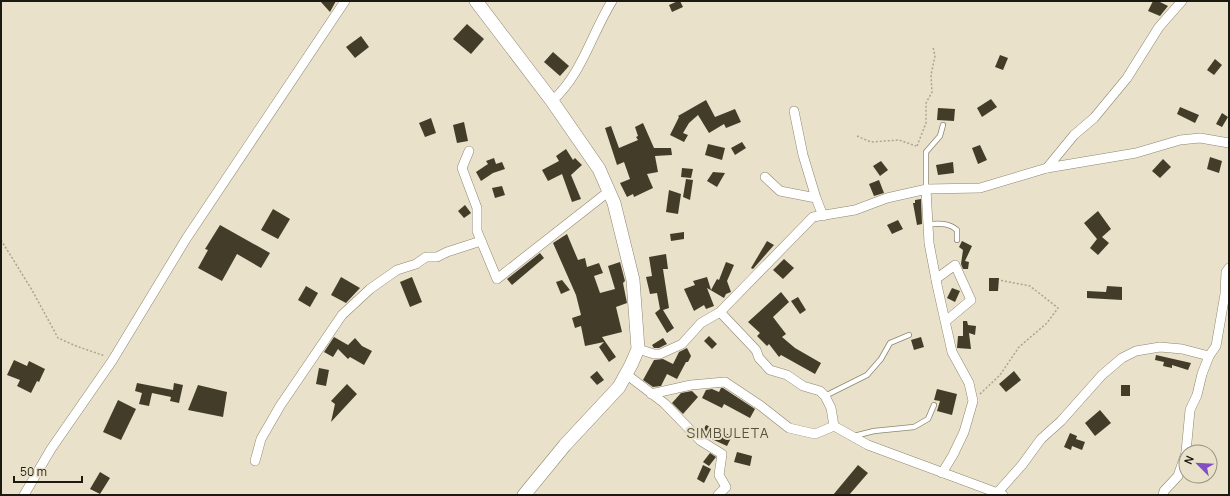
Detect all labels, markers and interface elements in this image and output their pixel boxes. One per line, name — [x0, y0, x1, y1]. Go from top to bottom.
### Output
district label: SIMBULETA — [686, 423, 770, 442]
north arrow — [1178, 444, 1218, 484]
text: N — [1180, 453, 1197, 466]
scale bar — [14, 458, 82, 484]
text: 50 m — [20, 463, 47, 480]

